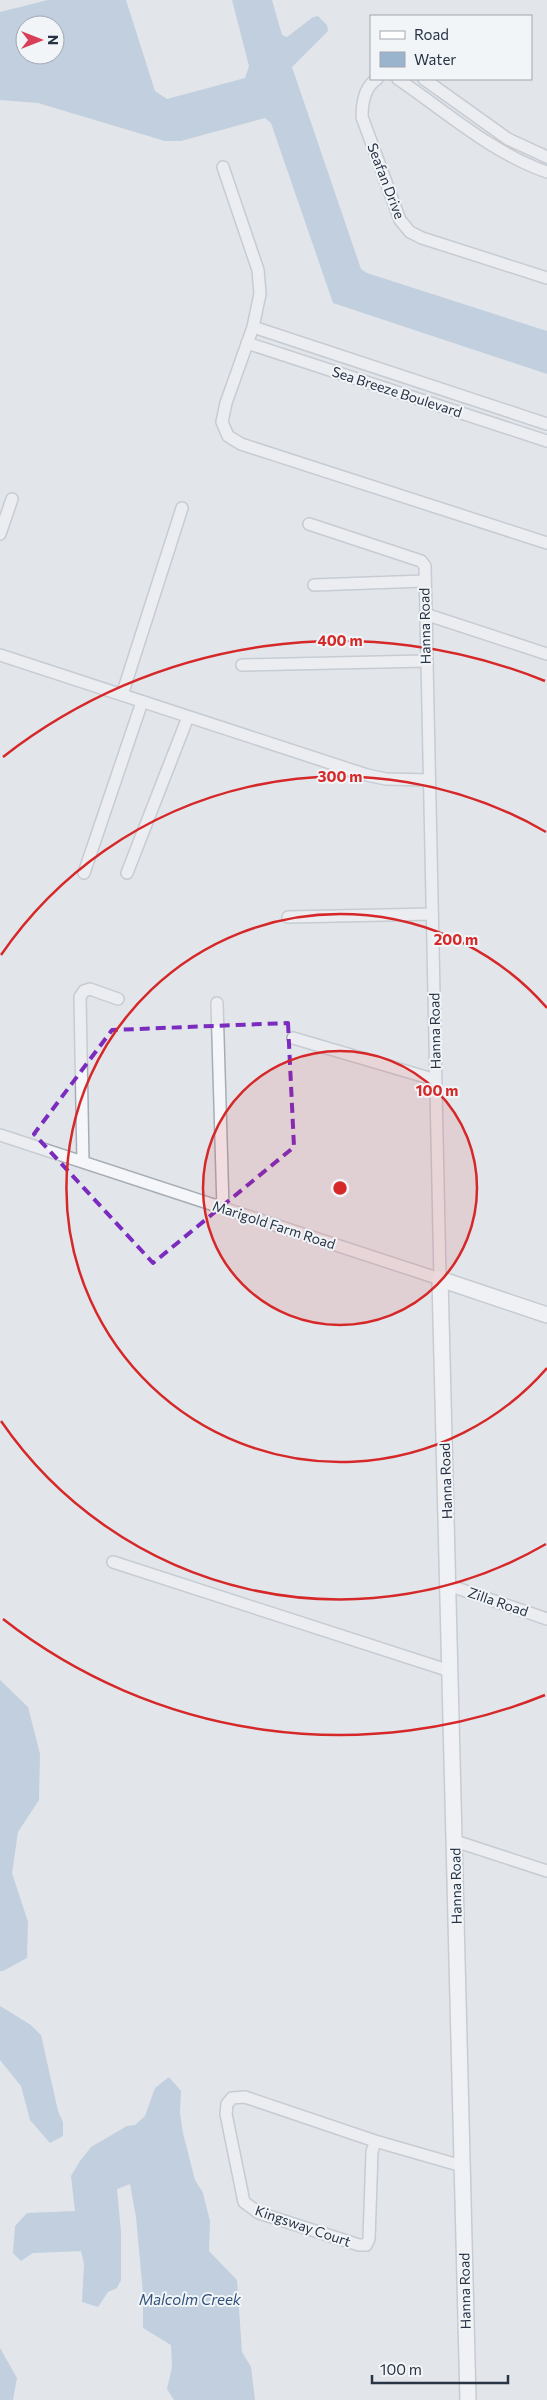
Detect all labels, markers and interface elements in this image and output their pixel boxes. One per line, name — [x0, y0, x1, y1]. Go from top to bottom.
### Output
north arrow — [15, 15, 65, 65]
legend — [370, 15, 532, 80]
text: Road — [414, 25, 449, 43]
text: N — [45, 35, 62, 45]
text: Water — [414, 50, 456, 68]
street label: Seafan Drive — [364, 140, 409, 221]
street label: Sea Breeze Boulevard — [330, 362, 464, 421]
street label: Hanna Road — [415, 588, 434, 664]
text: 400 m — [317, 631, 363, 649]
text: 300 m — [318, 767, 362, 785]
text: 200 m — [434, 930, 478, 948]
street label: Hanna Road — [425, 993, 444, 1069]
text: 100 m — [416, 1081, 458, 1099]
centre of rings — [331, 1179, 349, 1197]
street label: Marigold Farm Road — [211, 1197, 338, 1252]
street label: Hanna Road — [436, 1442, 455, 1520]
street label: Zilla Road — [466, 1583, 531, 1620]
street label: Hanna Road — [446, 1848, 465, 1924]
street label: Kingsway Court — [253, 2201, 353, 2250]
street label: Hanna Road — [455, 2253, 474, 2329]
water label: Malcolm Creek — [139, 2290, 242, 2308]
scale bar — [372, 2352, 508, 2384]
text: 100 m — [380, 2360, 422, 2378]

